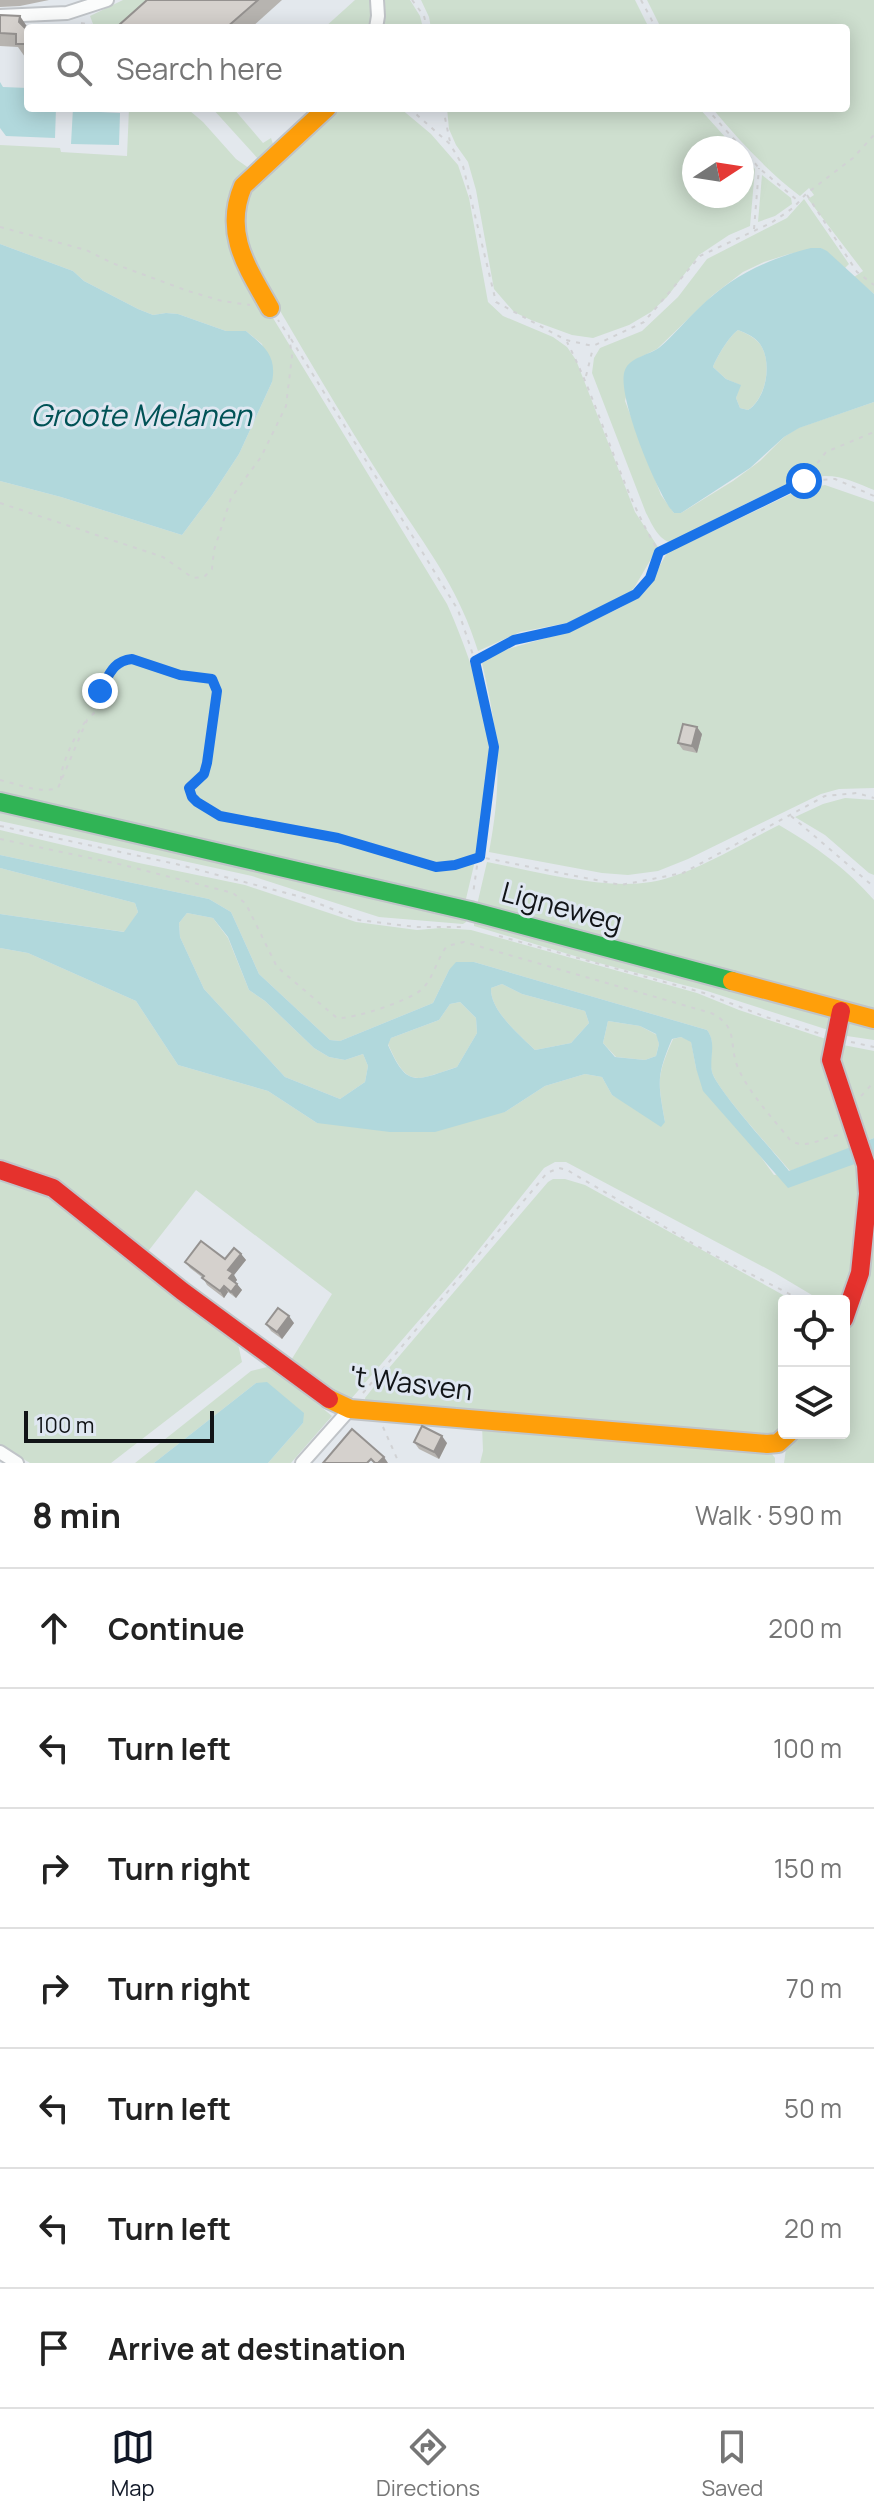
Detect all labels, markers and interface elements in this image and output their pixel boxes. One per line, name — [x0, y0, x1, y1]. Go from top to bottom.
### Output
search box — [24, 24, 850, 112]
icon: search — [52, 46, 96, 90]
text: Search here — [116, 48, 283, 89]
north arrow — [682, 136, 754, 208]
water label: Groote Melanen — [30, 394, 253, 435]
route start — [786, 463, 822, 499]
route end — [82, 673, 118, 709]
street label: Ligneweg — [498, 872, 627, 940]
map controls — [778, 1295, 850, 1439]
button: locate — [778, 1295, 850, 1367]
street label: 't Wasven — [347, 1356, 475, 1408]
button: layers — [778, 1367, 850, 1439]
scale bar — [24, 1407, 214, 1443]
text: 100 m — [36, 1410, 94, 1440]
text: 8 min — [32, 1492, 121, 1538]
text: Walk · 590 m — [695, 1497, 842, 1533]
icon: ahead — [32, 1606, 76, 1650]
text: Continue — [108, 1608, 244, 1649]
text: 200 m — [768, 1610, 842, 1646]
icon: left — [32, 1726, 76, 1770]
text: Turn left — [108, 1728, 231, 1769]
text: 100 m — [773, 1730, 842, 1766]
icon: right — [32, 1846, 76, 1890]
text: Turn right — [108, 1848, 251, 1889]
text: 150 m — [774, 1850, 842, 1886]
icon: right — [32, 1966, 76, 2010]
text: Turn right — [108, 1968, 251, 2009]
text: 70 m — [786, 1970, 842, 2006]
icon: left — [32, 2086, 76, 2130]
text: Turn left — [108, 2088, 231, 2129]
text: 50 m — [784, 2090, 842, 2126]
icon: left — [32, 2206, 76, 2250]
text: Turn left — [108, 2208, 231, 2249]
text: 20 m — [784, 2210, 842, 2246]
icon: arrive — [32, 2326, 76, 2370]
text: Arrive at destination — [108, 2328, 406, 2369]
tab: Map — [111, 2425, 155, 2503]
tab: Directions — [376, 2425, 480, 2503]
tab: Saved — [701, 2425, 763, 2503]

